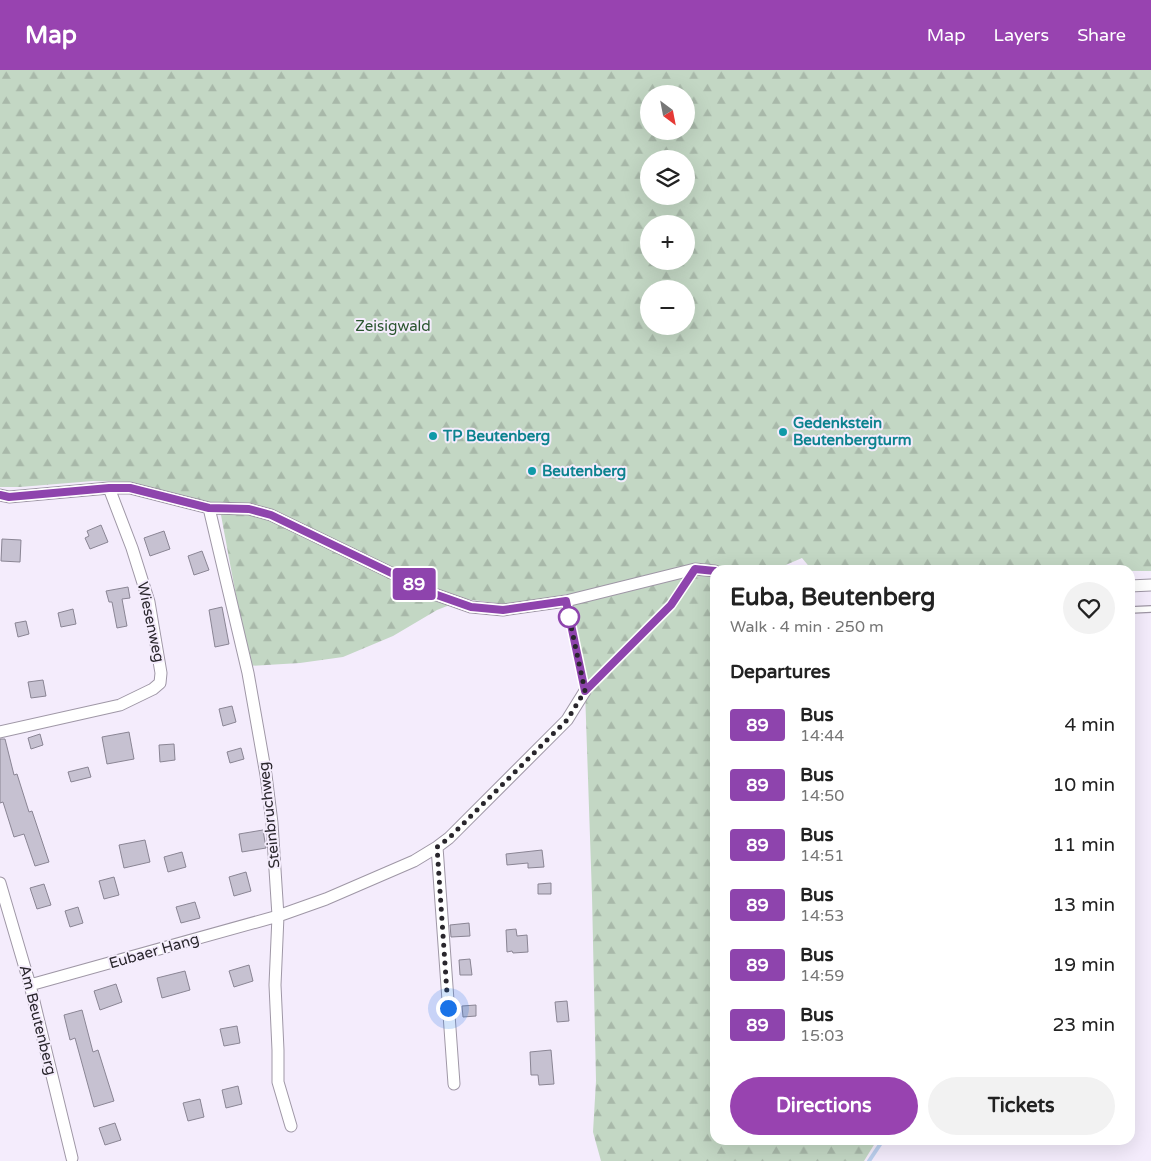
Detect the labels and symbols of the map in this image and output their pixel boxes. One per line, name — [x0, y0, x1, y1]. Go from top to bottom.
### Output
north arrow — [640, 85, 695, 140]
park label: Zeisigwald — [355, 317, 431, 335]
place label: Gedenkstein Beutenbergturm — [793, 414, 912, 450]
marker: Gedenkstein Beutenbergturm — [777, 426, 789, 438]
place label: TP Beutenberg — [442, 427, 550, 446]
marker: TP Beutenberg — [427, 430, 439, 442]
place label: Beutenberg — [542, 462, 626, 481]
marker: Beutenberg — [526, 465, 538, 477]
line badge: 89 — [392, 568, 436, 600]
street label: Wiesenweg — [134, 580, 168, 664]
unlabelled marker — [558, 606, 580, 628]
street label: Steinbruchweg — [254, 761, 284, 869]
street label: Eubaer Hang — [107, 930, 201, 972]
street label: Am Beutenberg — [16, 963, 60, 1077]
your location — [436, 996, 461, 1021]

